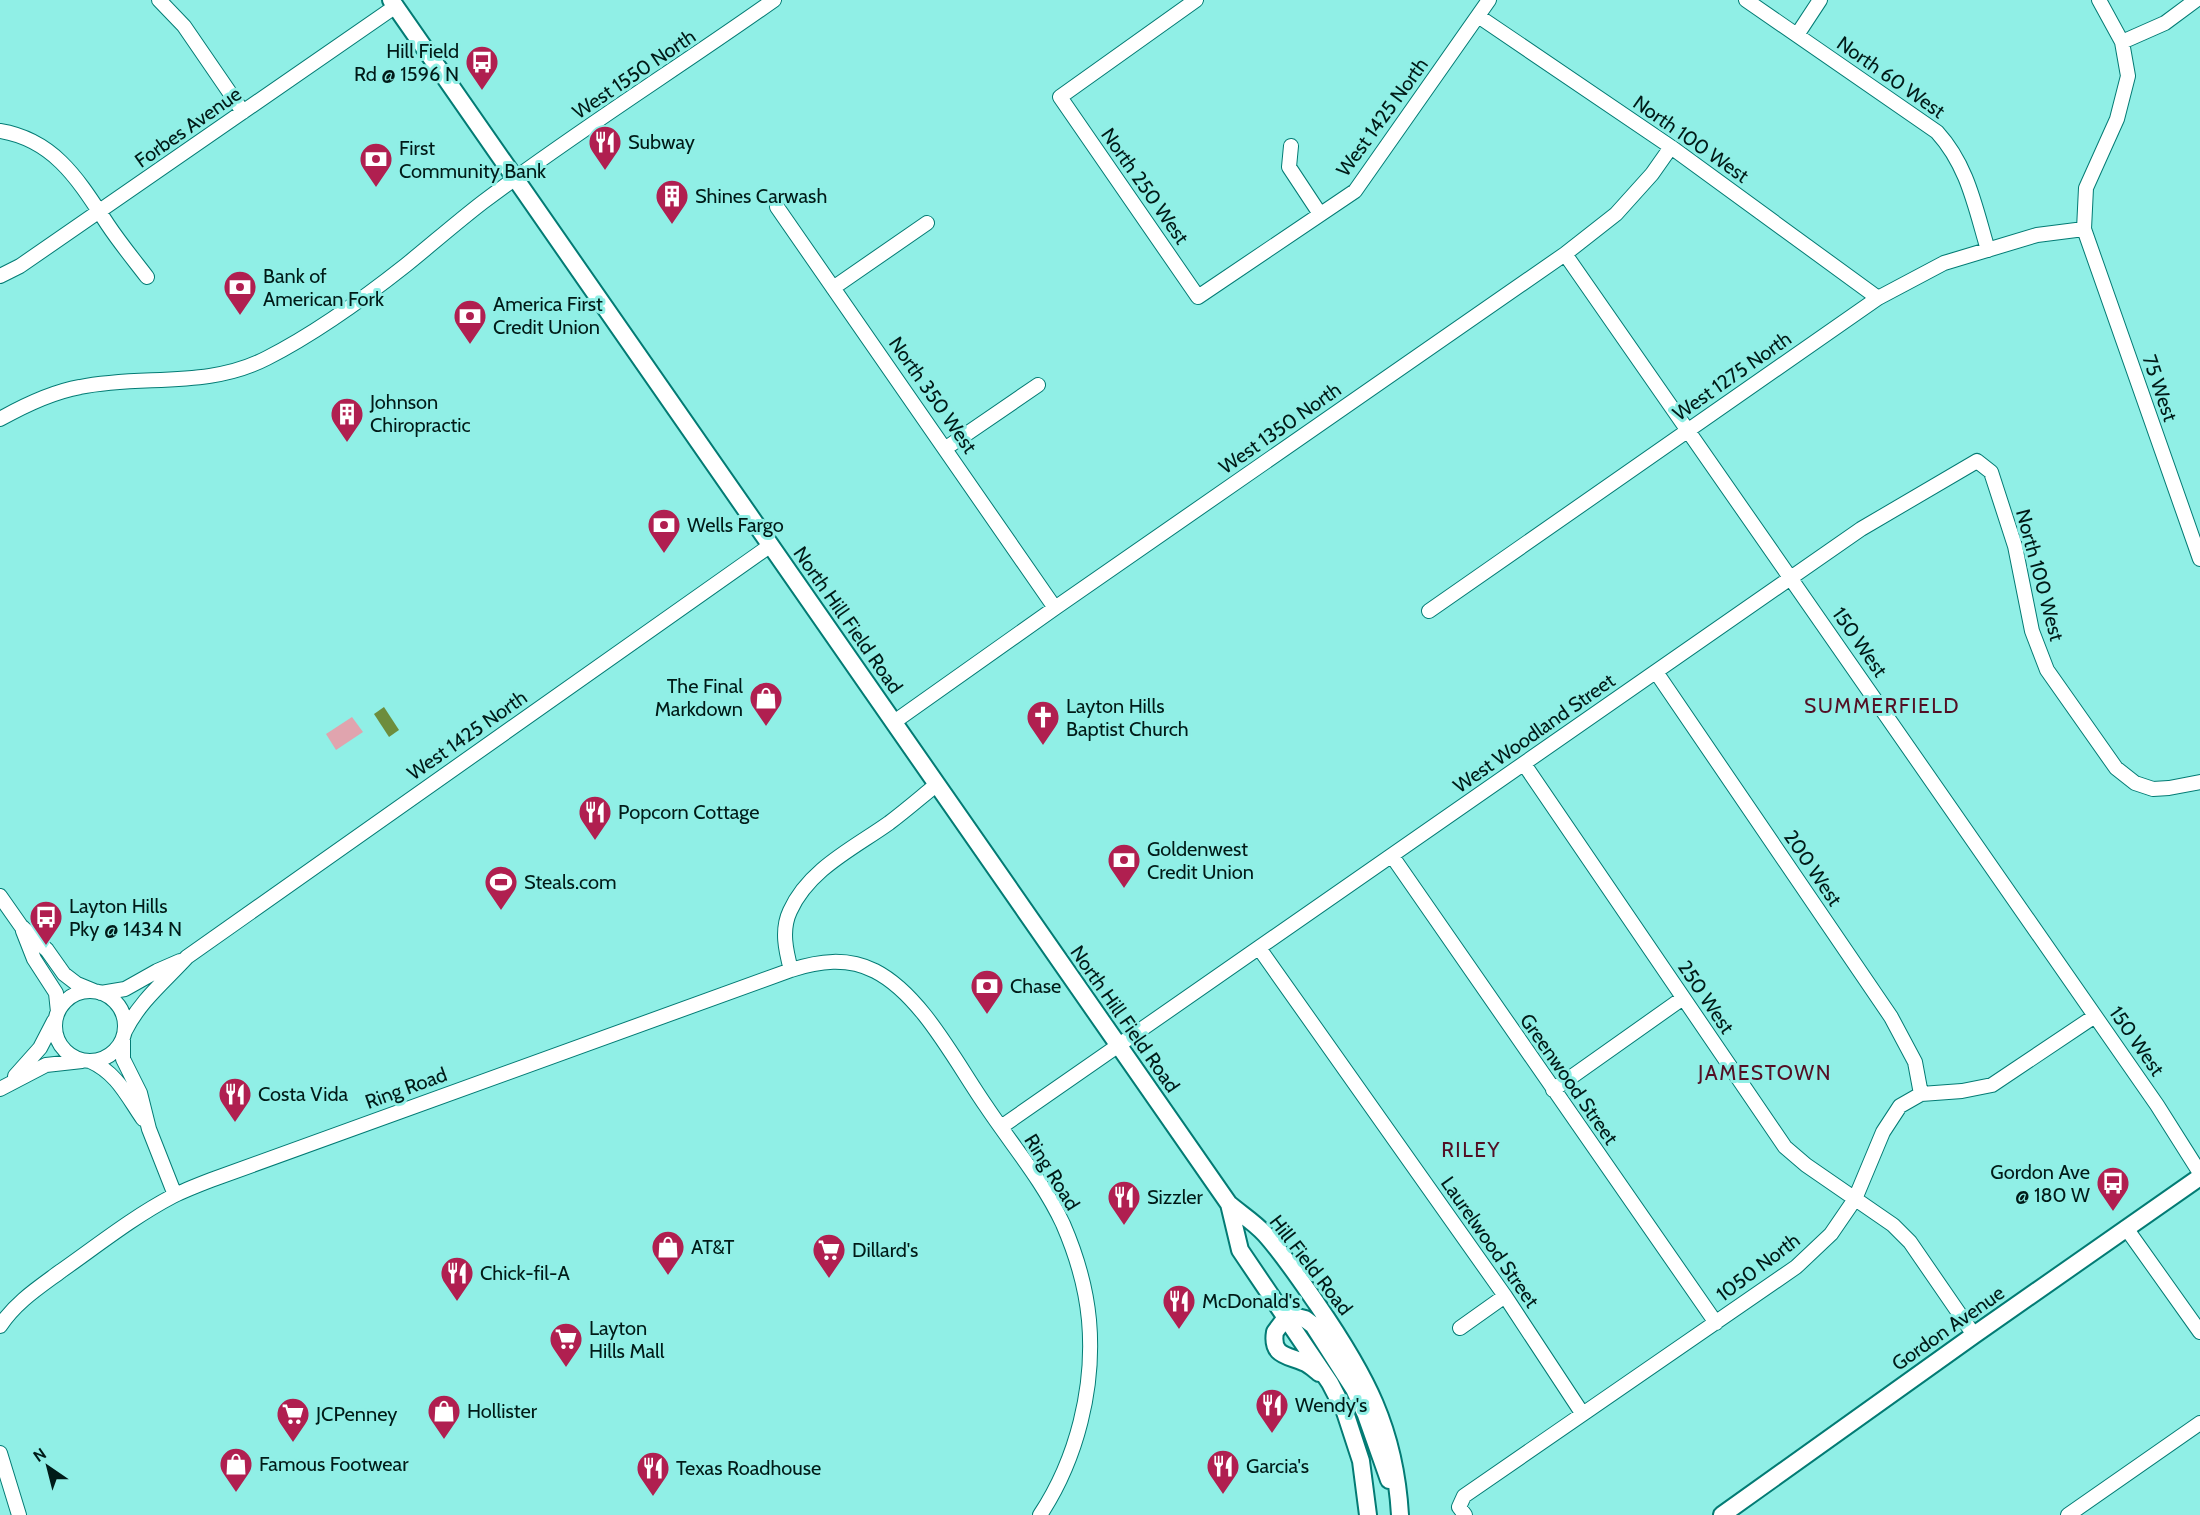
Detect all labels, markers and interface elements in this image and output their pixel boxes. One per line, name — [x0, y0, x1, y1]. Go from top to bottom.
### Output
street label: West 1550 North — [568, 24, 700, 124]
street label: North 60 West — [1832, 31, 1950, 123]
place label: Hill Field Rd @ 1596 N — [354, 39, 459, 86]
bus stop icon: Hill Field Rd @ 1596 N — [464, 44, 500, 91]
street label: West 1425 North — [1331, 53, 1433, 181]
street label: Forbes Avenue — [130, 81, 246, 173]
street label: North 100 West — [1629, 90, 1754, 188]
street label: North 250 West — [1096, 123, 1194, 249]
restaurant icon: Subway — [587, 124, 623, 171]
place label: Subway — [628, 130, 695, 154]
place label: First Community Bank — [399, 136, 546, 183]
bank icon: First Community Bank — [358, 141, 394, 188]
building icon: Shines Carwash — [654, 178, 690, 225]
place label: Shines Carwash — [695, 184, 827, 208]
place label: Bank of American Fork — [263, 264, 384, 311]
bank icon: Bank of American Fork — [222, 269, 258, 316]
place label: America First Credit Union — [493, 292, 603, 339]
bank icon: America First Credit Union — [452, 298, 488, 345]
street label: West 1275 North — [1668, 326, 1796, 426]
street label: North 350 West — [884, 332, 982, 458]
street label: 75 West — [2137, 352, 2183, 425]
street label: West 1350 North — [1214, 377, 1346, 479]
place label: Johnson Chiropractic — [369, 390, 471, 437]
building icon: Johnson Chiropractic — [329, 396, 365, 443]
street label: North 100 West — [2011, 506, 2069, 644]
bank icon: Wells Fargo — [646, 507, 682, 554]
place label: Wells Fargo — [687, 513, 784, 537]
street label: North Hill Field Road — [788, 542, 908, 698]
street label: 150 West — [1827, 603, 1893, 682]
street label: West Woodland Street — [1449, 668, 1620, 798]
place label: The Final Markdown — [655, 674, 743, 721]
shop icon: The Final Markdown — [748, 680, 784, 727]
street label: West 1425 North — [403, 685, 531, 785]
district label: SUMMERFIELD — [1804, 693, 1960, 718]
place label: Layton Hills Baptist Church — [1066, 694, 1189, 741]
church icon: Layton Hills Baptist Church — [1025, 699, 1061, 746]
restaurant icon: Popcorn Cottage — [577, 794, 613, 841]
place label: Popcorn Cottage — [618, 800, 759, 824]
street label: 200 West — [1779, 826, 1847, 911]
place label: Goldenwest Credit Union — [1147, 837, 1254, 884]
bank icon: Goldenwest Credit Union — [1106, 842, 1142, 889]
sports icon: Steals.com — [483, 864, 519, 911]
place label: Steals.com — [524, 870, 617, 894]
place label: Layton Hills Pky @ 1434 N — [69, 894, 182, 941]
bus stop icon: Layton Hills Pky @ 1434 N — [28, 899, 64, 946]
street label: North Hill Field Road — [1065, 941, 1185, 1097]
street label: 250 West — [1673, 956, 1739, 1038]
bank icon: Chase — [969, 968, 1005, 1015]
place label: Chase — [1010, 974, 1061, 998]
street label: 150 West — [2104, 1002, 2170, 1081]
street label: Greenwood Street — [1515, 1009, 1623, 1149]
district label: JAMESTOWN — [1697, 1060, 1832, 1085]
street label: Ring Road — [362, 1062, 450, 1114]
restaurant icon: Costa Vida — [217, 1076, 253, 1123]
place label: Costa Vida — [258, 1082, 349, 1106]
street label: Ring Road — [1019, 1130, 1085, 1214]
district label: RILEY — [1441, 1137, 1501, 1162]
place label: Gordon Ave @ 180 W — [1990, 1160, 2090, 1207]
bus stop icon: Gordon Ave @ 180 W — [2095, 1165, 2131, 1212]
street label: Laurelwood Street — [1436, 1172, 1544, 1312]
restaurant icon: Sizzler — [1106, 1179, 1142, 1226]
place label: Sizzler — [1147, 1185, 1204, 1209]
street label: Hill Field Road — [1264, 1210, 1358, 1320]
street label: 1050 North — [1711, 1228, 1805, 1306]
shop icon: AT&T — [650, 1229, 686, 1276]
supermarket icon: Dillard's — [811, 1232, 847, 1279]
place label: AT&T — [691, 1235, 735, 1259]
place label: Dillard's — [852, 1238, 918, 1262]
restaurant icon: Chick-fil-A — [439, 1255, 475, 1302]
place label: Chick-fil-A — [480, 1261, 570, 1285]
street label: Gordon Avenue — [1887, 1280, 2009, 1376]
restaurant icon: McDonald's — [1161, 1283, 1197, 1330]
place label: McDonald's — [1202, 1289, 1300, 1313]
place label: Layton Hills Mall — [589, 1316, 665, 1363]
supermarket icon: Layton Hills Mall — [548, 1321, 584, 1368]
restaurant icon: Wendy's — [1254, 1387, 1290, 1434]
shop icon: Hollister — [426, 1393, 462, 1440]
place label: Wendy's — [1295, 1393, 1367, 1417]
supermarket icon: JCPenney — [275, 1396, 311, 1443]
place label: Hollister — [467, 1399, 538, 1423]
place label: JCPenney — [315, 1402, 397, 1426]
north arrow — [18, 1437, 78, 1497]
text: N — [30, 1444, 50, 1466]
shop icon: Famous Footwear — [218, 1446, 254, 1493]
restaurant icon: Garcia's — [1205, 1448, 1241, 1495]
restaurant icon: Texas Roadhouse — [635, 1450, 671, 1497]
place label: Famous Footwear — [259, 1452, 409, 1476]
place label: Garcia's — [1246, 1454, 1309, 1478]
place label: Texas Roadhouse — [676, 1456, 821, 1480]

